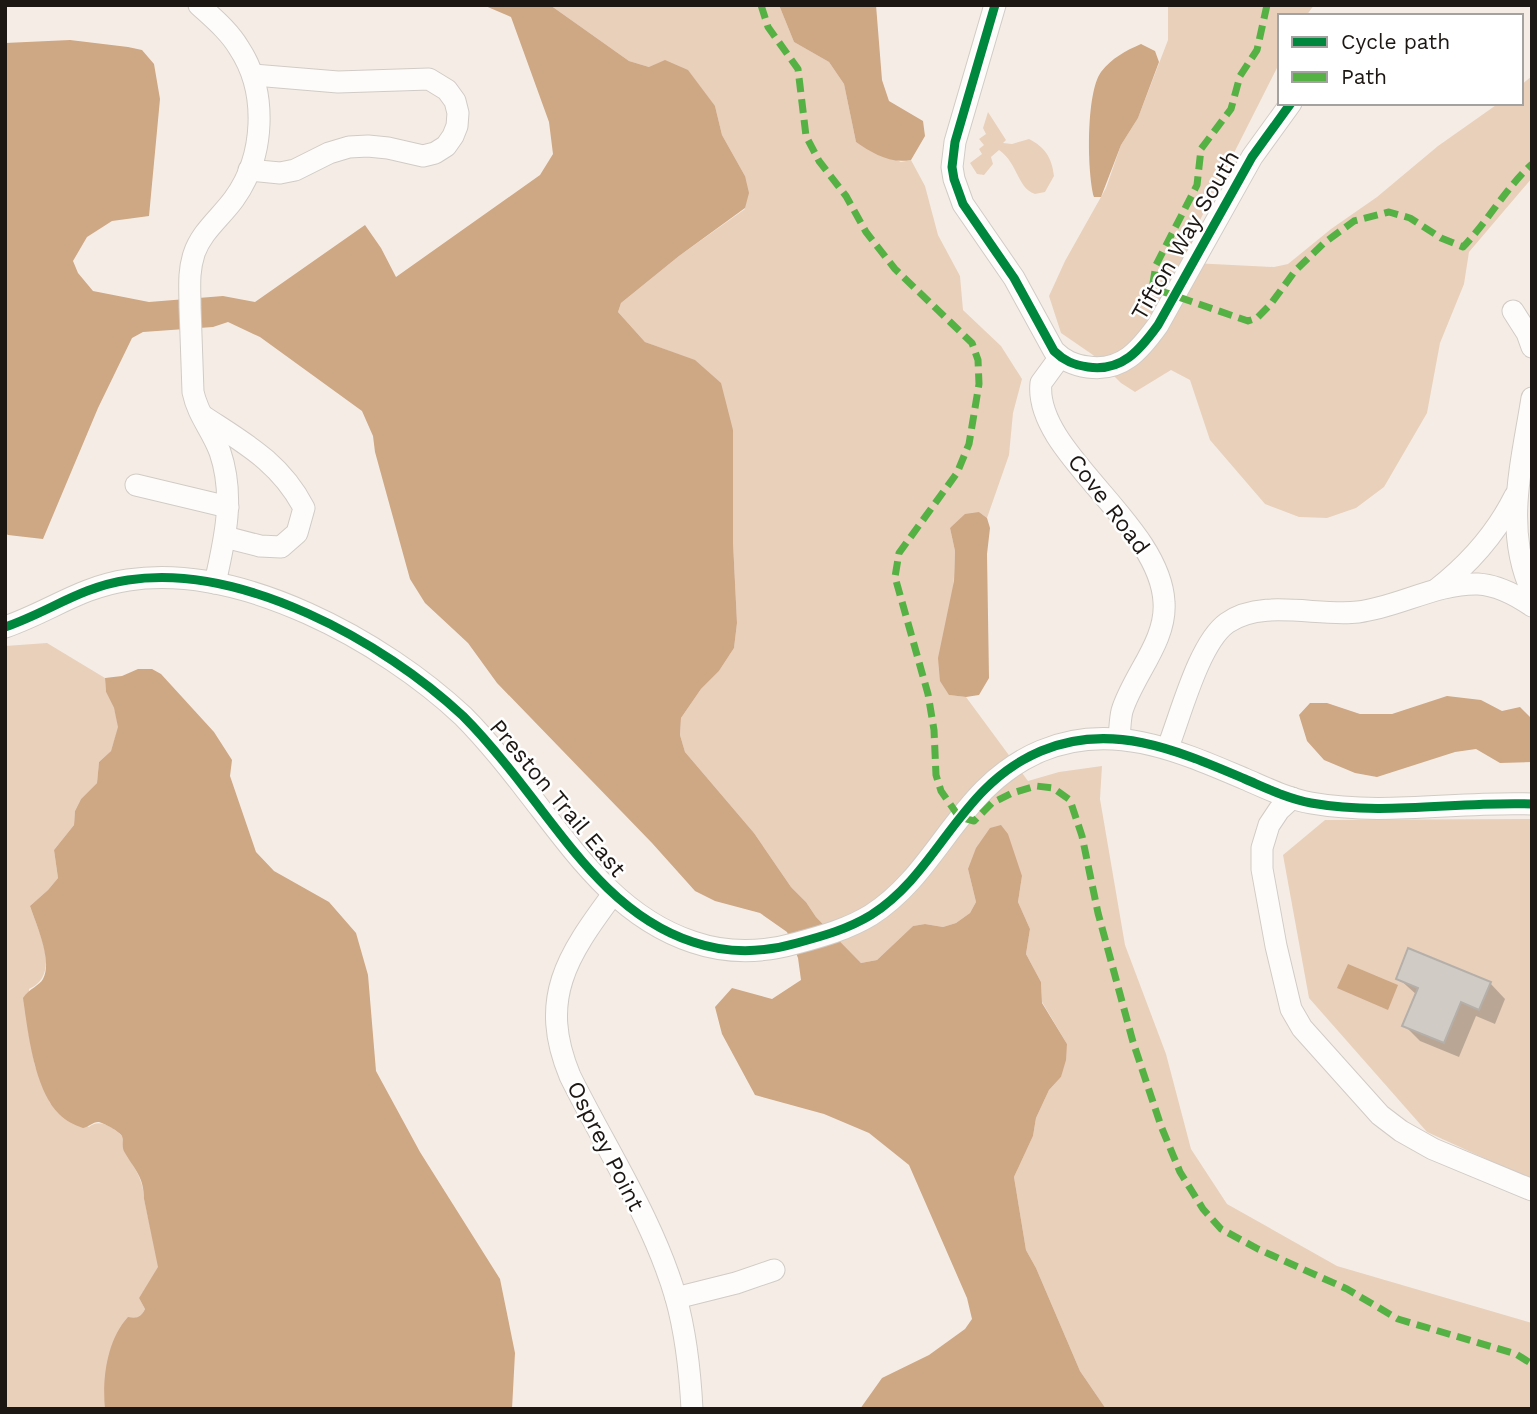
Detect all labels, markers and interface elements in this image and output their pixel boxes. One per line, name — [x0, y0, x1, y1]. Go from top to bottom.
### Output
legend — [1278, 14, 1523, 105]
text: Cycle path — [1341, 29, 1450, 54]
text: Path — [1341, 64, 1387, 89]
street label: Tifton Way South — [1126, 145, 1245, 325]
street label: Cove Road — [1062, 449, 1155, 560]
street label: Preston Trail East — [484, 714, 632, 883]
street label: Osprey Point — [561, 1077, 650, 1216]

